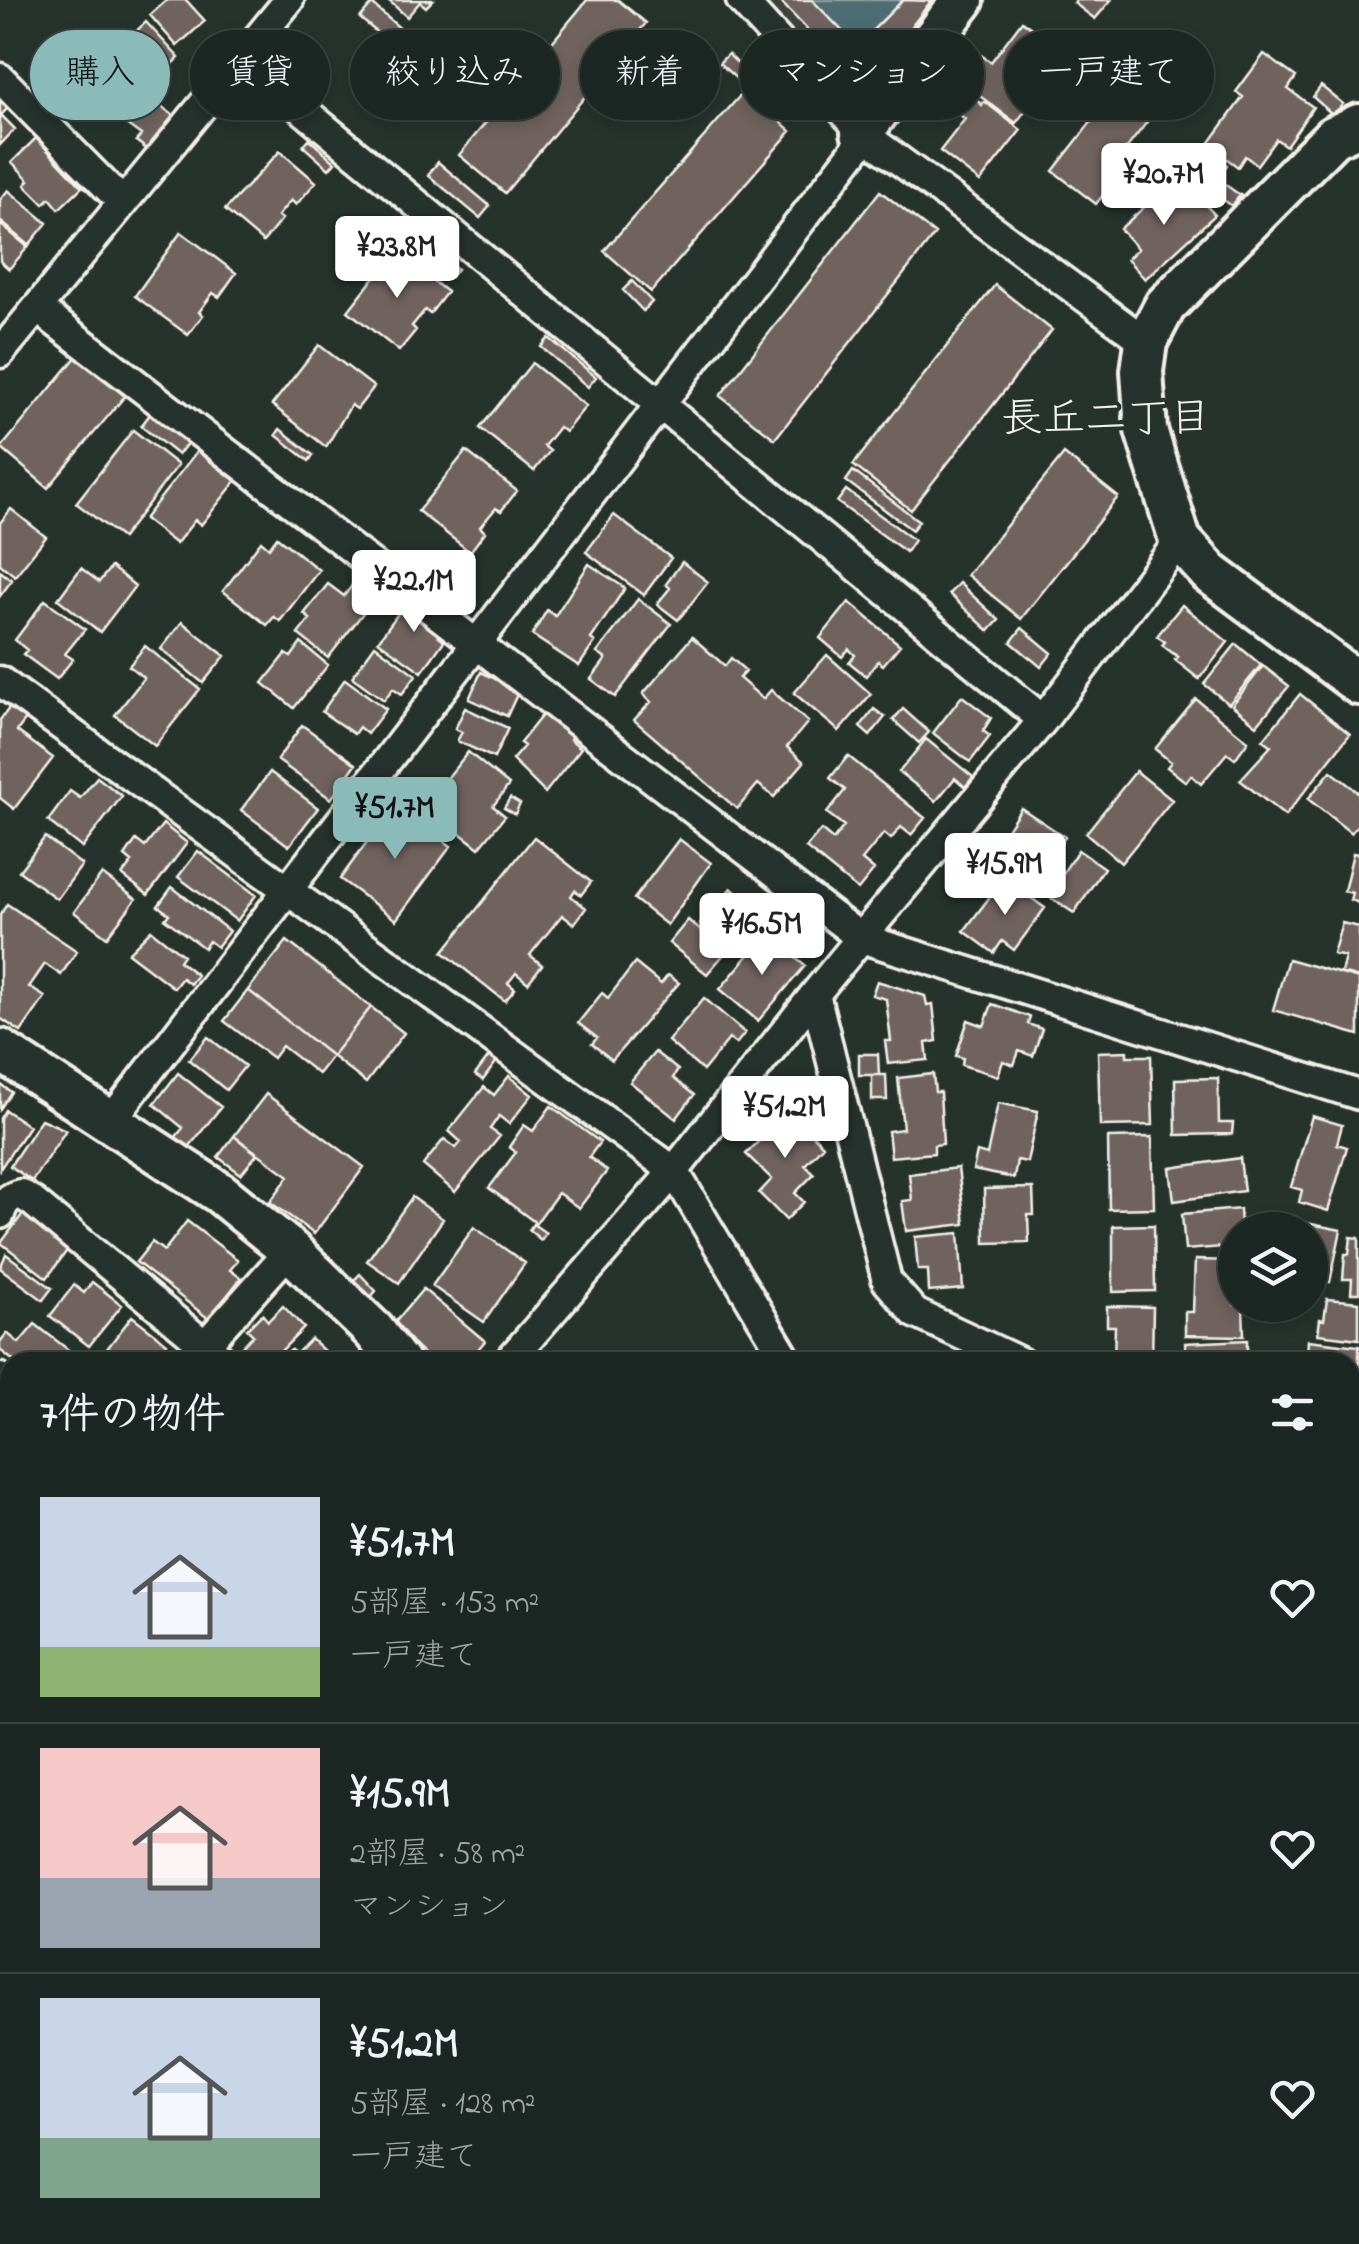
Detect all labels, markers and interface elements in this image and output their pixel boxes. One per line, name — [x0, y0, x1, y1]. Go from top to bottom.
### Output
chip: 購入 — [30, 30, 170, 120]
chip: 賃貸 — [190, 30, 330, 120]
chip: 絞り込み — [350, 30, 560, 120]
chip: 新着 — [580, 30, 720, 120]
chip: マンション — [740, 30, 984, 120]
chip: 一戸建て — [1004, 30, 1214, 120]
pin: ¥20.7M — [1083, 143, 1245, 228]
text: ¥20.7M — [1123, 152, 1205, 199]
pin: ¥23.8M — [316, 216, 478, 301]
text: ¥23.8M — [357, 225, 437, 272]
district label: 長丘二丁目 — [1001, 390, 1211, 451]
pin: ¥22.1M — [333, 550, 495, 635]
text: ¥22.1M — [374, 559, 454, 606]
pin: ¥51.7M — [314, 777, 476, 862]
text: ¥51.7M — [355, 786, 435, 833]
pin: ¥15.9M — [924, 833, 1086, 918]
text: ¥15.9M — [967, 842, 1043, 889]
pin: ¥16.5M — [681, 893, 843, 978]
text: ¥16.5M — [722, 902, 803, 949]
pin: ¥51.2M — [704, 1076, 866, 1161]
text: ¥51.2M — [744, 1085, 826, 1132]
map controls — [1218, 1212, 1328, 1322]
button: layers — [1218, 1212, 1328, 1322]
icon: filters — [1265, 1385, 1320, 1440]
text: 7件の物件 — [40, 1386, 225, 1447]
text: ¥51.7M — [350, 1514, 455, 1575]
icon: home — [120, 1537, 240, 1657]
icon: heart — [1265, 1570, 1320, 1625]
text: 5部屋 · 153 m² — [350, 1581, 539, 1628]
text: 一戸建て — [350, 1634, 478, 1681]
text: ¥15.9M — [350, 1765, 450, 1826]
icon: home — [120, 1788, 240, 1908]
icon: heart — [1265, 1821, 1320, 1876]
text: 2部屋 · 58 m² — [350, 1832, 525, 1879]
text: マンション — [350, 1885, 509, 1932]
text: ¥51.2M — [350, 2015, 459, 2076]
icon: home — [120, 2038, 240, 2158]
icon: heart — [1265, 2071, 1320, 2126]
text: 5部屋 · 128 m² — [350, 2082, 536, 2129]
text: 一戸建て — [350, 2135, 478, 2182]

